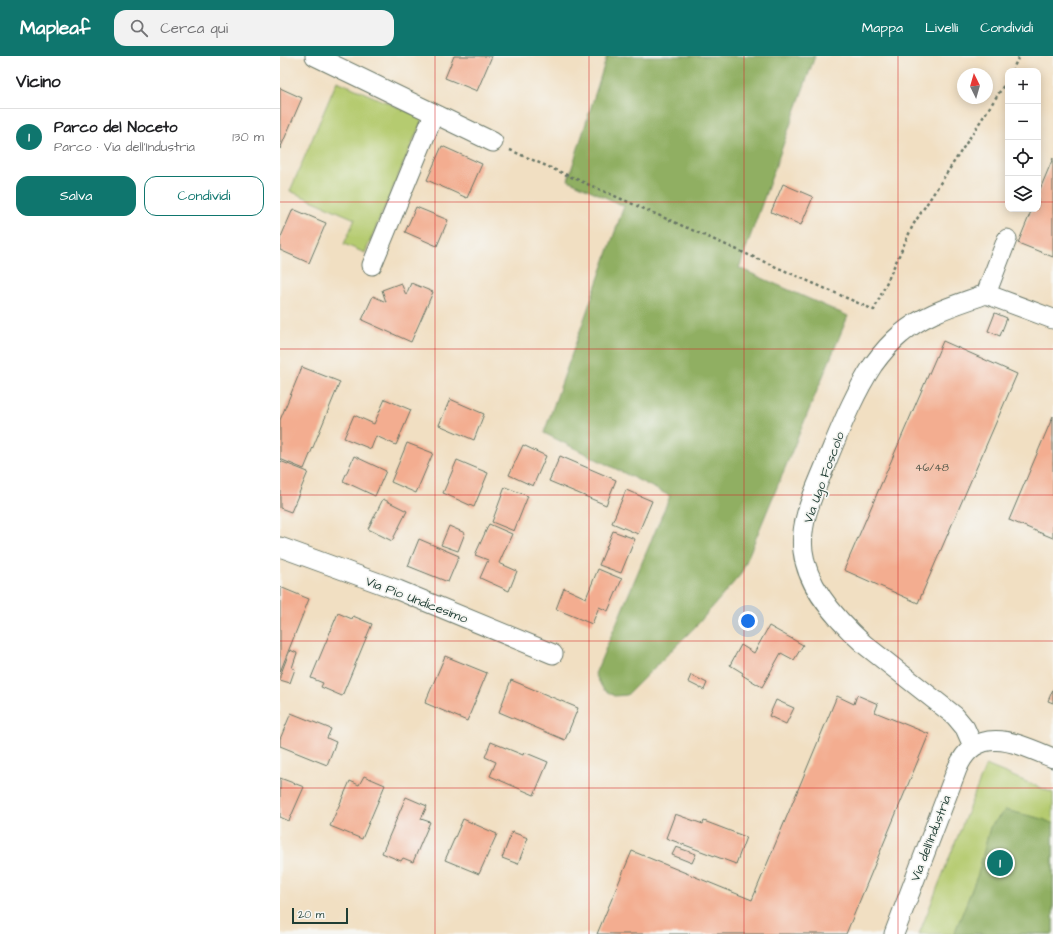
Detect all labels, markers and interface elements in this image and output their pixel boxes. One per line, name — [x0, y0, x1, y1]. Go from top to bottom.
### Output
search box — [114, 10, 394, 46]
text: Mapleaf — [20, 15, 90, 42]
icon: search — [128, 17, 150, 39]
text: Cerca qui — [160, 18, 228, 39]
text: Mappa — [862, 18, 903, 38]
text: Livelli — [925, 18, 958, 38]
text: Condividi — [980, 18, 1033, 38]
north arrow — [957, 68, 993, 104]
map controls — [1005, 68, 1041, 212]
button: + — [1005, 68, 1041, 104]
text: Vicino — [16, 70, 61, 94]
button: − — [1005, 104, 1041, 140]
text: Parco del Noceto — [54, 117, 178, 138]
text: 1 — [28, 128, 30, 146]
text: 130 m — [232, 128, 264, 146]
text: Parco · Via dell'Industria — [54, 138, 195, 156]
button: locate — [1005, 140, 1041, 176]
button: Salva — [16, 176, 136, 216]
button: Condividi — [144, 176, 264, 216]
button: layers — [1005, 176, 1041, 212]
street label: Via Ugo Foscolo — [799, 428, 850, 526]
house number: 46/48 — [915, 460, 949, 475]
street label: Via Pio Undicesimo — [363, 572, 471, 628]
your location — [738, 611, 758, 631]
street label: Via dell'Industria — [906, 792, 956, 884]
pin: 1 — [987, 848, 1013, 878]
scale bar — [292, 906, 348, 925]
text: 20 m — [298, 907, 324, 922]

